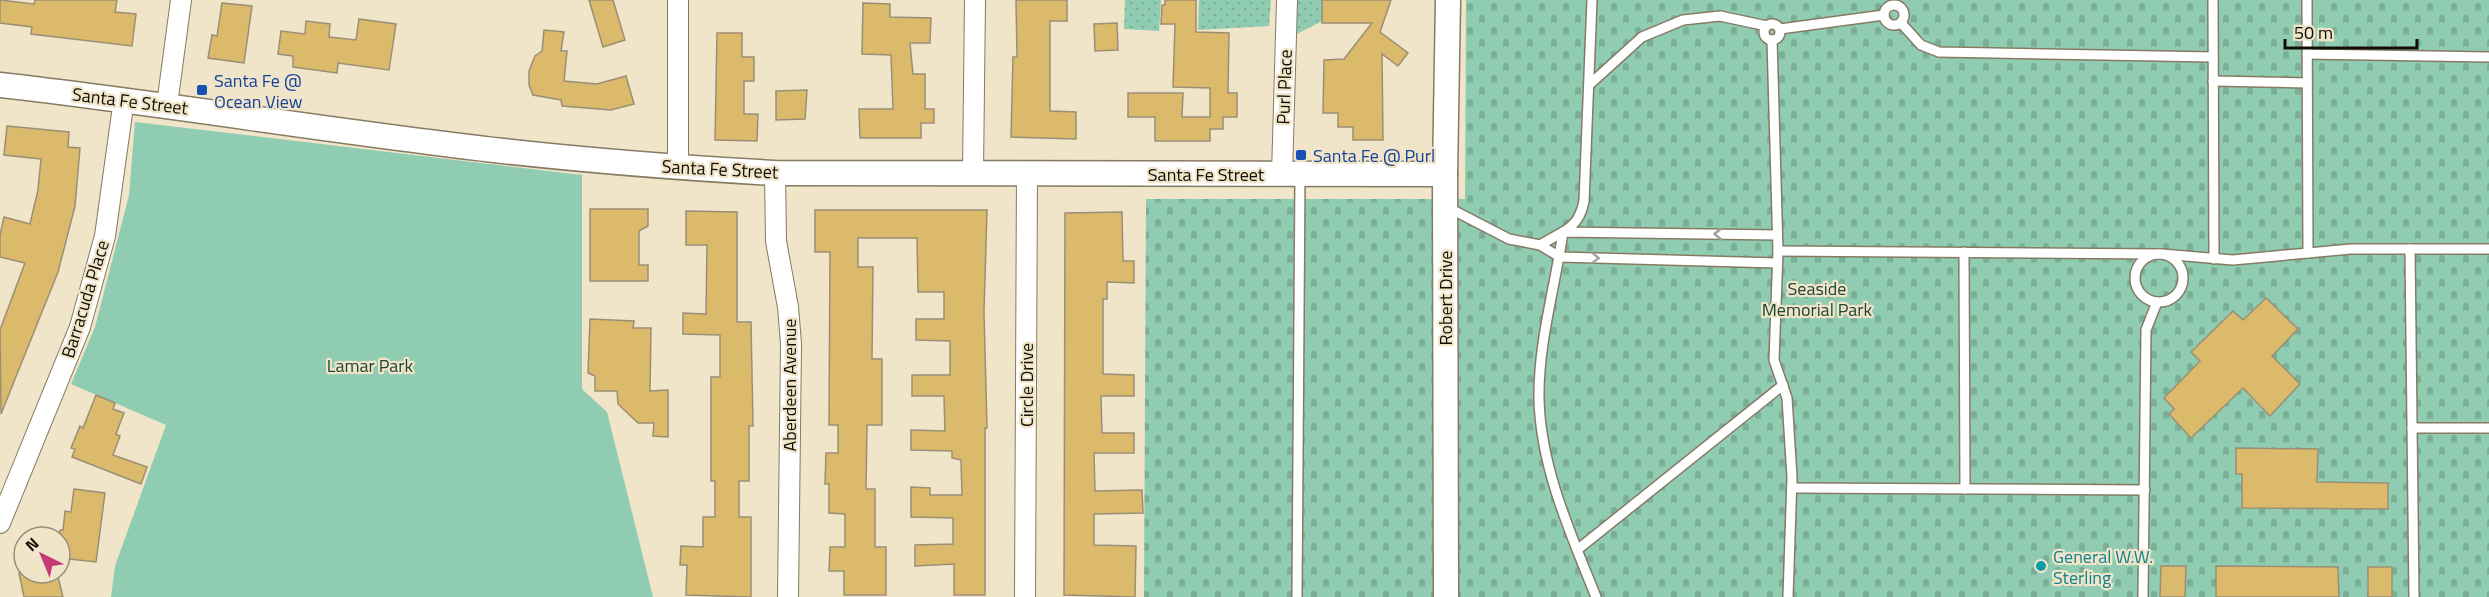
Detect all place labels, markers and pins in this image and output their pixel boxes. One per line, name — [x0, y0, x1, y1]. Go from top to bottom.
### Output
place label: Santa Fe @ Ocean View — [214, 67, 303, 115]
marker: Santa Fe @ Ocean View — [195, 83, 209, 97]
place label: Santa Fe @ Purl — [1313, 142, 1435, 169]
marker: Santa Fe @ Purl — [1294, 148, 1308, 162]
place label: General W.W. Sterling — [2053, 543, 2153, 591]
marker: General W.W. Sterling — [2034, 559, 2048, 573]

